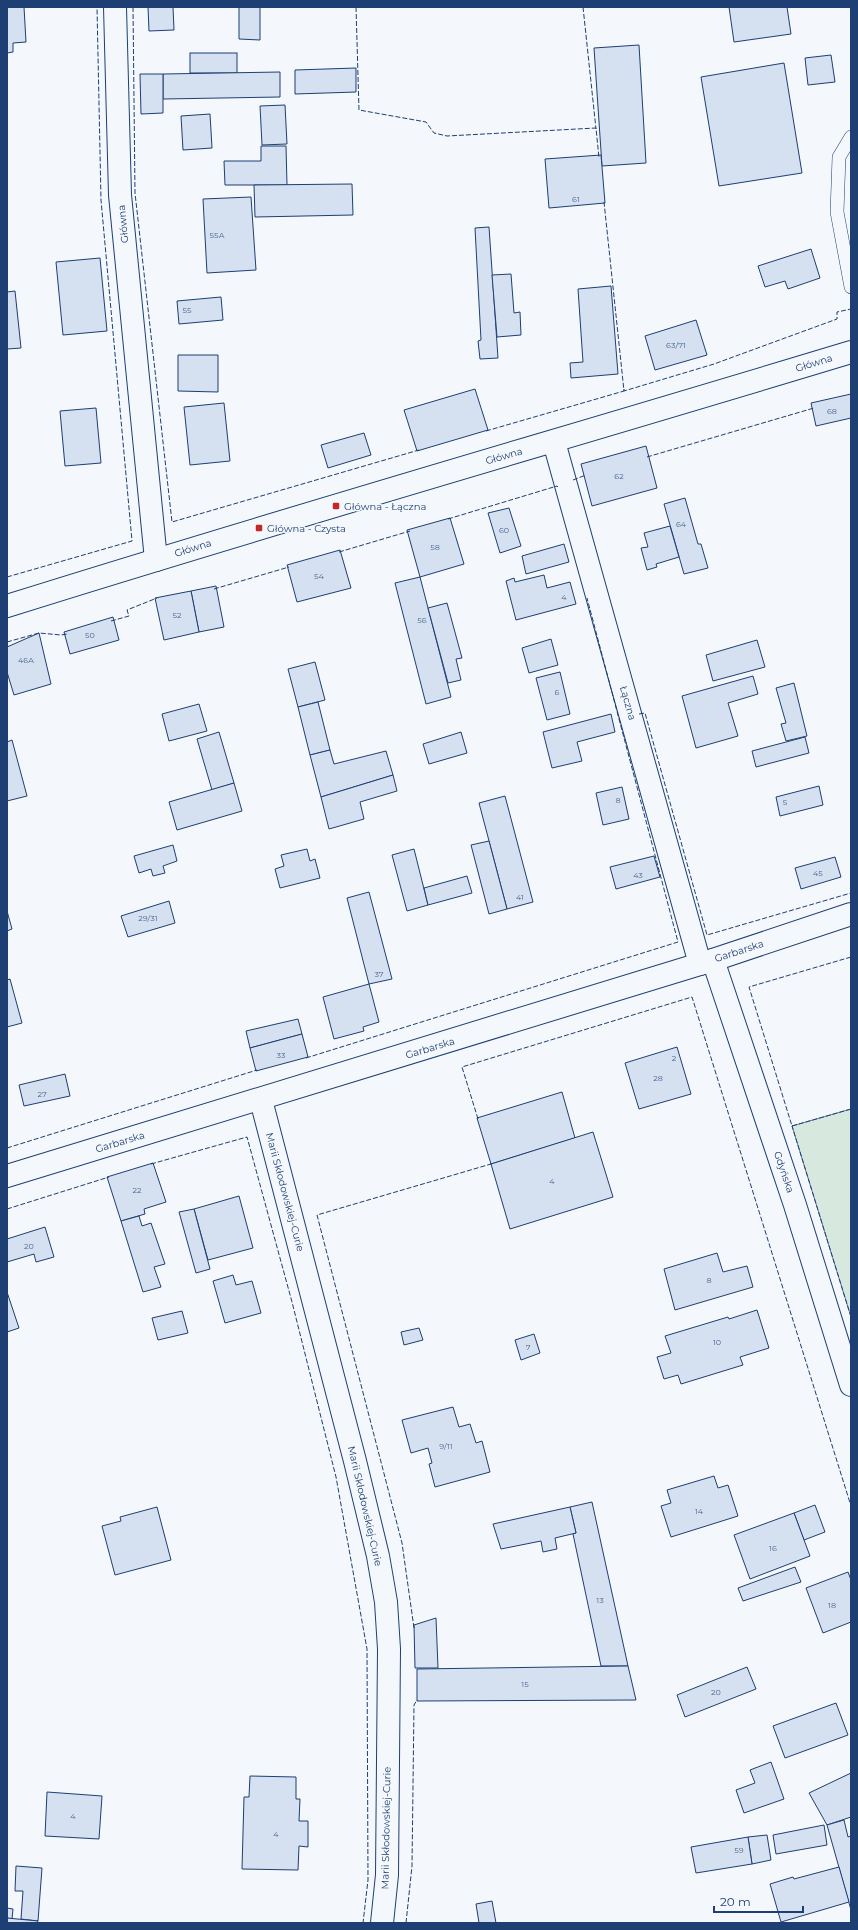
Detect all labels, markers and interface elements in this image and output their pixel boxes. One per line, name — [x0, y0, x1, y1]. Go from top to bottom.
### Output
house number: 61 — [572, 194, 580, 204]
street label: Główna — [115, 204, 131, 244]
house number: 55A — [210, 230, 225, 240]
house number: 55 — [182, 305, 192, 315]
house number: 63/71 — [666, 340, 686, 350]
street label: Główna — [794, 351, 834, 375]
house number: 68 — [827, 406, 837, 416]
street label: Główna — [484, 445, 524, 467]
house number: 62 — [614, 471, 624, 481]
place label: Główna - Łączna — [344, 500, 426, 513]
marker: Główna - Łączna — [331, 501, 341, 511]
house number: 64 — [676, 519, 687, 529]
place label: Główna - Czysta — [267, 522, 346, 535]
marker: Główna - Czysta — [254, 523, 264, 533]
house number: 60 — [499, 525, 509, 535]
street label: Główna — [173, 536, 213, 560]
house number: 58 — [430, 542, 440, 552]
house number: 54 — [314, 571, 325, 581]
house number: 4 — [561, 592, 567, 602]
house number: 52 — [172, 610, 182, 620]
house number: 56 — [417, 615, 427, 625]
house number: 50 — [85, 630, 95, 640]
house number: 46A — [18, 655, 34, 665]
street label: Łączna — [617, 684, 639, 722]
house number: 6 — [555, 687, 560, 697]
house number: 8 — [615, 795, 621, 805]
house number: 5 — [783, 797, 788, 807]
house number: 45 — [813, 868, 823, 878]
house number: 43 — [633, 870, 643, 880]
house number: 41 — [516, 892, 524, 902]
house number: 29/31 — [138, 913, 158, 923]
street label: Garbarska — [713, 937, 765, 965]
house number: 37 — [374, 969, 384, 979]
street label: Garbarska — [404, 1034, 456, 1062]
house number: 33 — [277, 1050, 286, 1060]
house number: 2 — [672, 1053, 677, 1063]
house number: 28 — [653, 1073, 663, 1083]
house number: 27 — [37, 1089, 47, 1099]
street label: Garbarska — [94, 1128, 146, 1156]
street label: Marii Skłodowskiej-Curie — [263, 1131, 307, 1253]
street label: Gdyńska — [771, 1149, 797, 1195]
house number: 4 — [549, 1176, 555, 1186]
house number: 22 — [132, 1185, 142, 1195]
house number: 20 — [24, 1241, 34, 1251]
house number: 8 — [706, 1275, 712, 1285]
house number: 10 — [713, 1337, 721, 1347]
house number: 7 — [526, 1342, 531, 1352]
house number: 9/11 — [439, 1441, 453, 1451]
street label: Marii Skłodowskiej-Curie — [345, 1445, 385, 1567]
house number: 14 — [695, 1506, 704, 1516]
house number: 16 — [769, 1543, 777, 1553]
house number: 13 — [596, 1595, 604, 1605]
house number: 18 — [828, 1600, 836, 1610]
house number: 15 — [521, 1679, 529, 1689]
house number: 20 — [711, 1687, 721, 1697]
street label: Marii Skłodowskiej-Curie — [378, 1767, 394, 1889]
house number: 4 — [70, 1811, 76, 1821]
house number: 4 — [273, 1829, 279, 1839]
house number: 59 — [734, 1845, 744, 1855]
scale bar — [714, 1888, 803, 1914]
text: 20 m — [720, 1894, 751, 1909]

